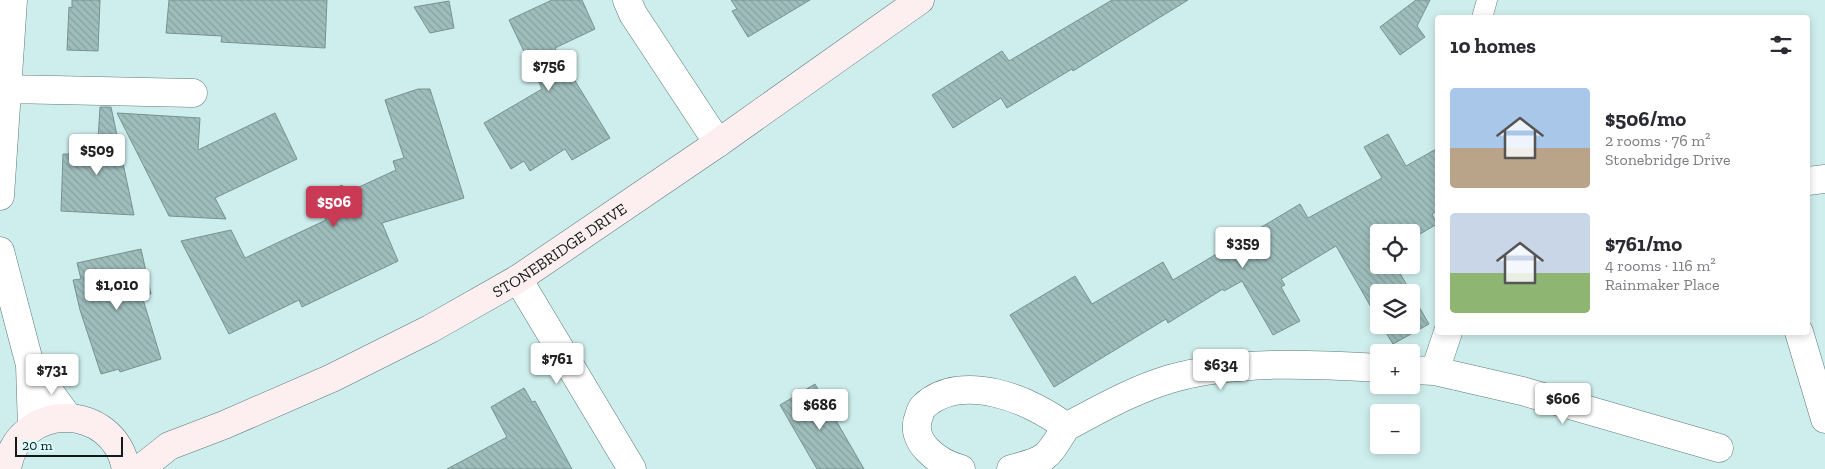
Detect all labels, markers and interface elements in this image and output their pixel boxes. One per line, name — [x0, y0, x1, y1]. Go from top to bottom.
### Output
icon: filters — [1767, 31, 1795, 59]
text: 10 homes — [1450, 33, 1536, 58]
pin: $756 — [519, 49, 579, 92]
text: $756 — [533, 56, 565, 75]
text: $506/mo — [1605, 106, 1686, 131]
icon: home — [1490, 108, 1550, 168]
text: 2 rooms · 76 m² — [1605, 131, 1711, 150]
pin: $509 — [67, 134, 127, 176]
text: $509 — [80, 140, 114, 159]
text: Stonebridge Drive — [1605, 150, 1730, 169]
pin: $506 — [304, 186, 364, 228]
text: $506 — [317, 192, 351, 211]
street label: STONEBRIDGE DRIVE — [489, 199, 630, 302]
map controls — [1370, 224, 1420, 454]
button: locate — [1370, 224, 1420, 274]
pin: $359 — [1213, 226, 1273, 269]
text: $761/mo — [1605, 231, 1682, 256]
text: $359 — [1226, 233, 1260, 252]
icon: home — [1490, 233, 1550, 293]
text: 4 rooms · 116 m² — [1605, 256, 1716, 275]
pin: $1,010 — [76, 268, 158, 311]
text: $1,010 — [96, 275, 138, 294]
text: Rainmaker Place — [1605, 275, 1720, 294]
button: layers — [1370, 284, 1420, 334]
pin: $761 — [527, 342, 587, 385]
button: + — [1370, 344, 1420, 394]
pin: $634 — [1191, 348, 1251, 391]
text: $761 — [542, 349, 572, 368]
pin: $731 — [22, 354, 82, 396]
text: $634 — [1204, 355, 1238, 374]
text: $731 — [37, 360, 67, 379]
pin: $606 — [1533, 382, 1593, 425]
pin: $686 — [790, 388, 850, 431]
text: $606 — [1546, 389, 1580, 408]
text: $686 — [803, 395, 837, 414]
button: − — [1370, 404, 1420, 454]
scale bar — [15, 434, 122, 457]
text: 20 m — [22, 437, 53, 454]

